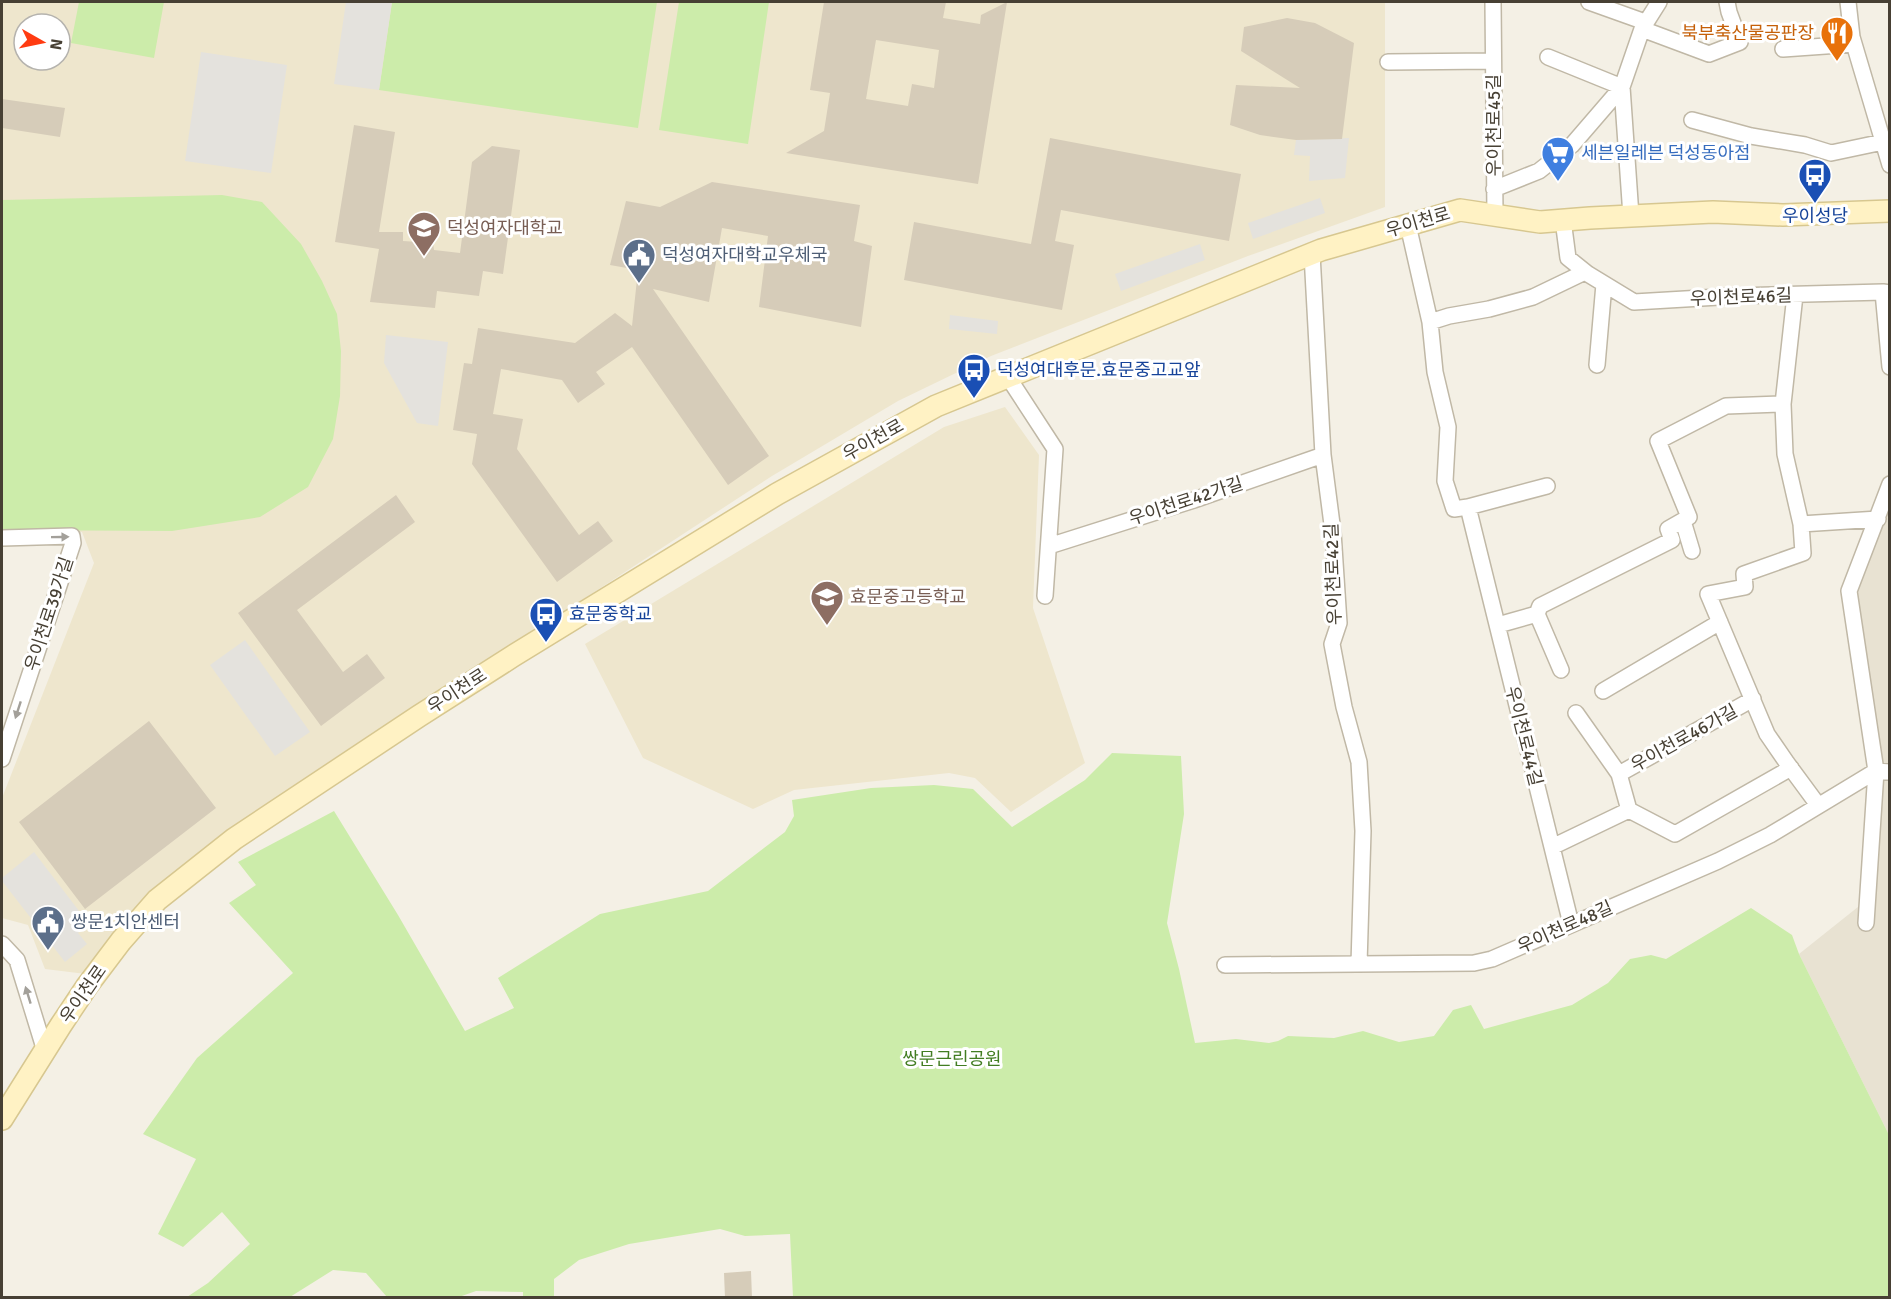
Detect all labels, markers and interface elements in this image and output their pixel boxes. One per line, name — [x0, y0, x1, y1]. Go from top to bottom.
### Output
north arrow — [12, 12, 72, 72]
restaurant icon: 북부축산물공판장 — [1819, 15, 1855, 62]
place label: 북부축산물공판장 — [1682, 22, 1814, 44]
text: N — [45, 37, 67, 51]
street label: 우이천로45길 — [1483, 74, 1505, 176]
supermarket icon: 세븐일레븐 덕성동아점 — [1540, 135, 1576, 182]
place label: 세븐일레븐 덕성동아점 — [1581, 142, 1751, 164]
bus stop icon: 우이성당 — [1797, 157, 1833, 204]
street label: 우이천로 — [1383, 202, 1453, 242]
place label: 우이성당 — [1782, 205, 1848, 227]
school or university icon: 덕성여자대학교 — [406, 210, 442, 257]
place label: 덕성여자대학교 — [447, 217, 563, 239]
public building icon: 덕성여자대학교우체국 — [621, 237, 657, 284]
place label: 덕성여자대학교우체국 — [662, 244, 828, 266]
street label: 우이천로46길 — [1690, 284, 1792, 310]
bus stop icon: 덕성여대후문.효문중고교앞 — [956, 352, 992, 399]
place label: 덕성여대후문.효문중고교앞 — [997, 359, 1200, 381]
street label: 우이천로 — [839, 414, 907, 466]
street label: 우이천로42가길 — [1126, 472, 1246, 530]
street label: 우이천로42길 — [1320, 523, 1346, 625]
one-way arrow — [50, 532, 69, 541]
street label: 우이천로39가길 — [20, 554, 78, 674]
school or university icon: 효문중고등학교 — [809, 579, 845, 626]
place label: 효문중고등학교 — [850, 586, 966, 608]
bus stop icon: 효문중학교 — [528, 596, 564, 643]
place label: 효문중학교 — [569, 603, 652, 625]
street label: 우이천로 — [423, 664, 491, 718]
street label: 우이천로44길 — [1501, 684, 1547, 788]
street label: 우이천로46가길 — [1627, 700, 1741, 776]
one-way arrow — [12, 701, 22, 719]
street label: 우이천로48길 — [1514, 896, 1616, 958]
public building icon: 쌍문1치안센터 — [30, 904, 66, 951]
place label: 쌍문1치안센터 — [71, 911, 180, 933]
street label: 우이천로 — [55, 961, 111, 1027]
one-way arrow — [23, 986, 32, 1004]
park label: 쌍문근린공원 — [902, 1048, 1002, 1070]

